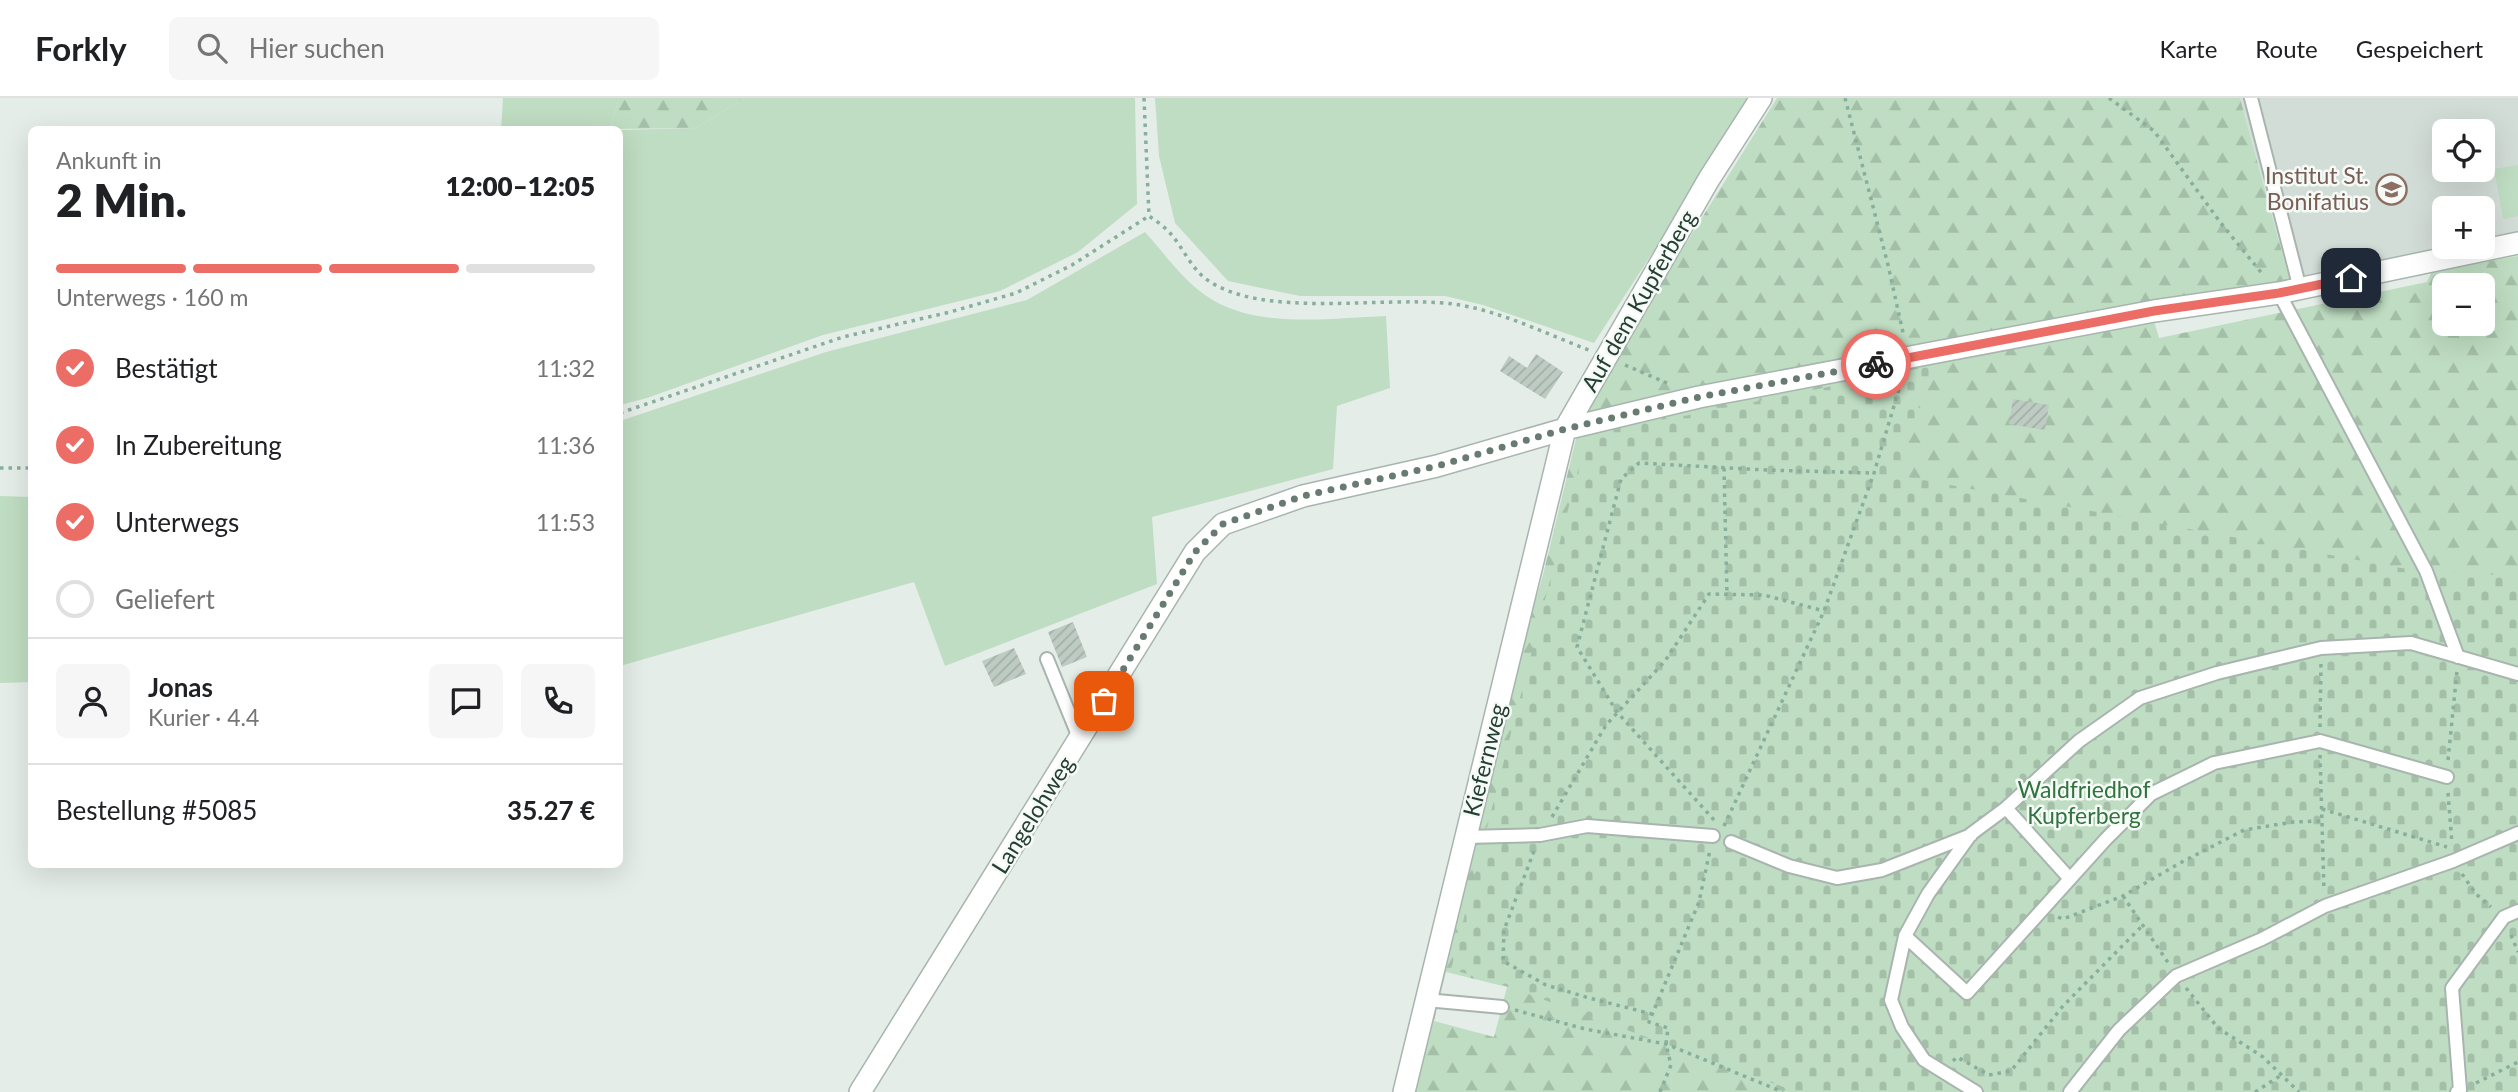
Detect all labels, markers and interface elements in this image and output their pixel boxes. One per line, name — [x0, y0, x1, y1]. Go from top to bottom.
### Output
search box — [169, 17, 659, 80]
text: Forkly — [35, 28, 127, 68]
icon: search — [193, 29, 231, 67]
text: Hier suchen — [249, 32, 385, 64]
text: Karte — [2160, 34, 2217, 63]
text: Route — [2255, 34, 2318, 63]
text: Gespeichert — [2356, 34, 2483, 63]
map controls — [2432, 119, 2495, 336]
button: locate — [2432, 119, 2495, 182]
text: Ankunft in — [56, 146, 162, 174]
place label: Institut St. Bonifatius — [2265, 161, 2369, 215]
text: 12:00–12:05 — [445, 170, 595, 202]
text: 2 Min. — [56, 172, 187, 227]
school or university icon: Institut St. Bonifatius — [2375, 172, 2409, 206]
button: + — [2432, 196, 2495, 259]
street label: Auf dem Kupferberg — [1575, 205, 1702, 396]
pin — [2321, 248, 2381, 308]
icon: home — [2332, 259, 2370, 297]
button: − — [2432, 273, 2495, 336]
text: Unterwegs · 160 m — [56, 283, 249, 311]
courier — [1841, 329, 1911, 399]
icon: bike — [1857, 345, 1895, 383]
icon: check — [56, 349, 94, 387]
text: Bestätigt — [115, 352, 218, 384]
text: 11:32 — [536, 354, 595, 382]
icon: check — [56, 426, 94, 464]
text: In Zubereitung — [115, 429, 282, 461]
text: 11:36 — [536, 431, 595, 459]
icon: check — [56, 503, 94, 541]
text: Unterwegs — [115, 506, 239, 538]
text: 11:53 — [536, 508, 595, 536]
text: Geliefert — [115, 583, 215, 615]
button: person — [56, 664, 130, 738]
button: chat — [429, 664, 503, 738]
button: phone — [521, 664, 595, 738]
text: Jonas — [148, 671, 213, 703]
pin — [1074, 671, 1134, 731]
icon: bag — [1085, 682, 1123, 720]
street label: Kiefernweg — [1456, 700, 1512, 819]
text: Kurier · 4.4 — [148, 703, 259, 731]
street label: Langelohweg — [985, 751, 1079, 878]
park label: Waldfriedhof Kupferberg — [2018, 775, 2150, 829]
text: Bestellung #5085 — [56, 794, 257, 826]
text: 35.27 € — [507, 794, 595, 826]

